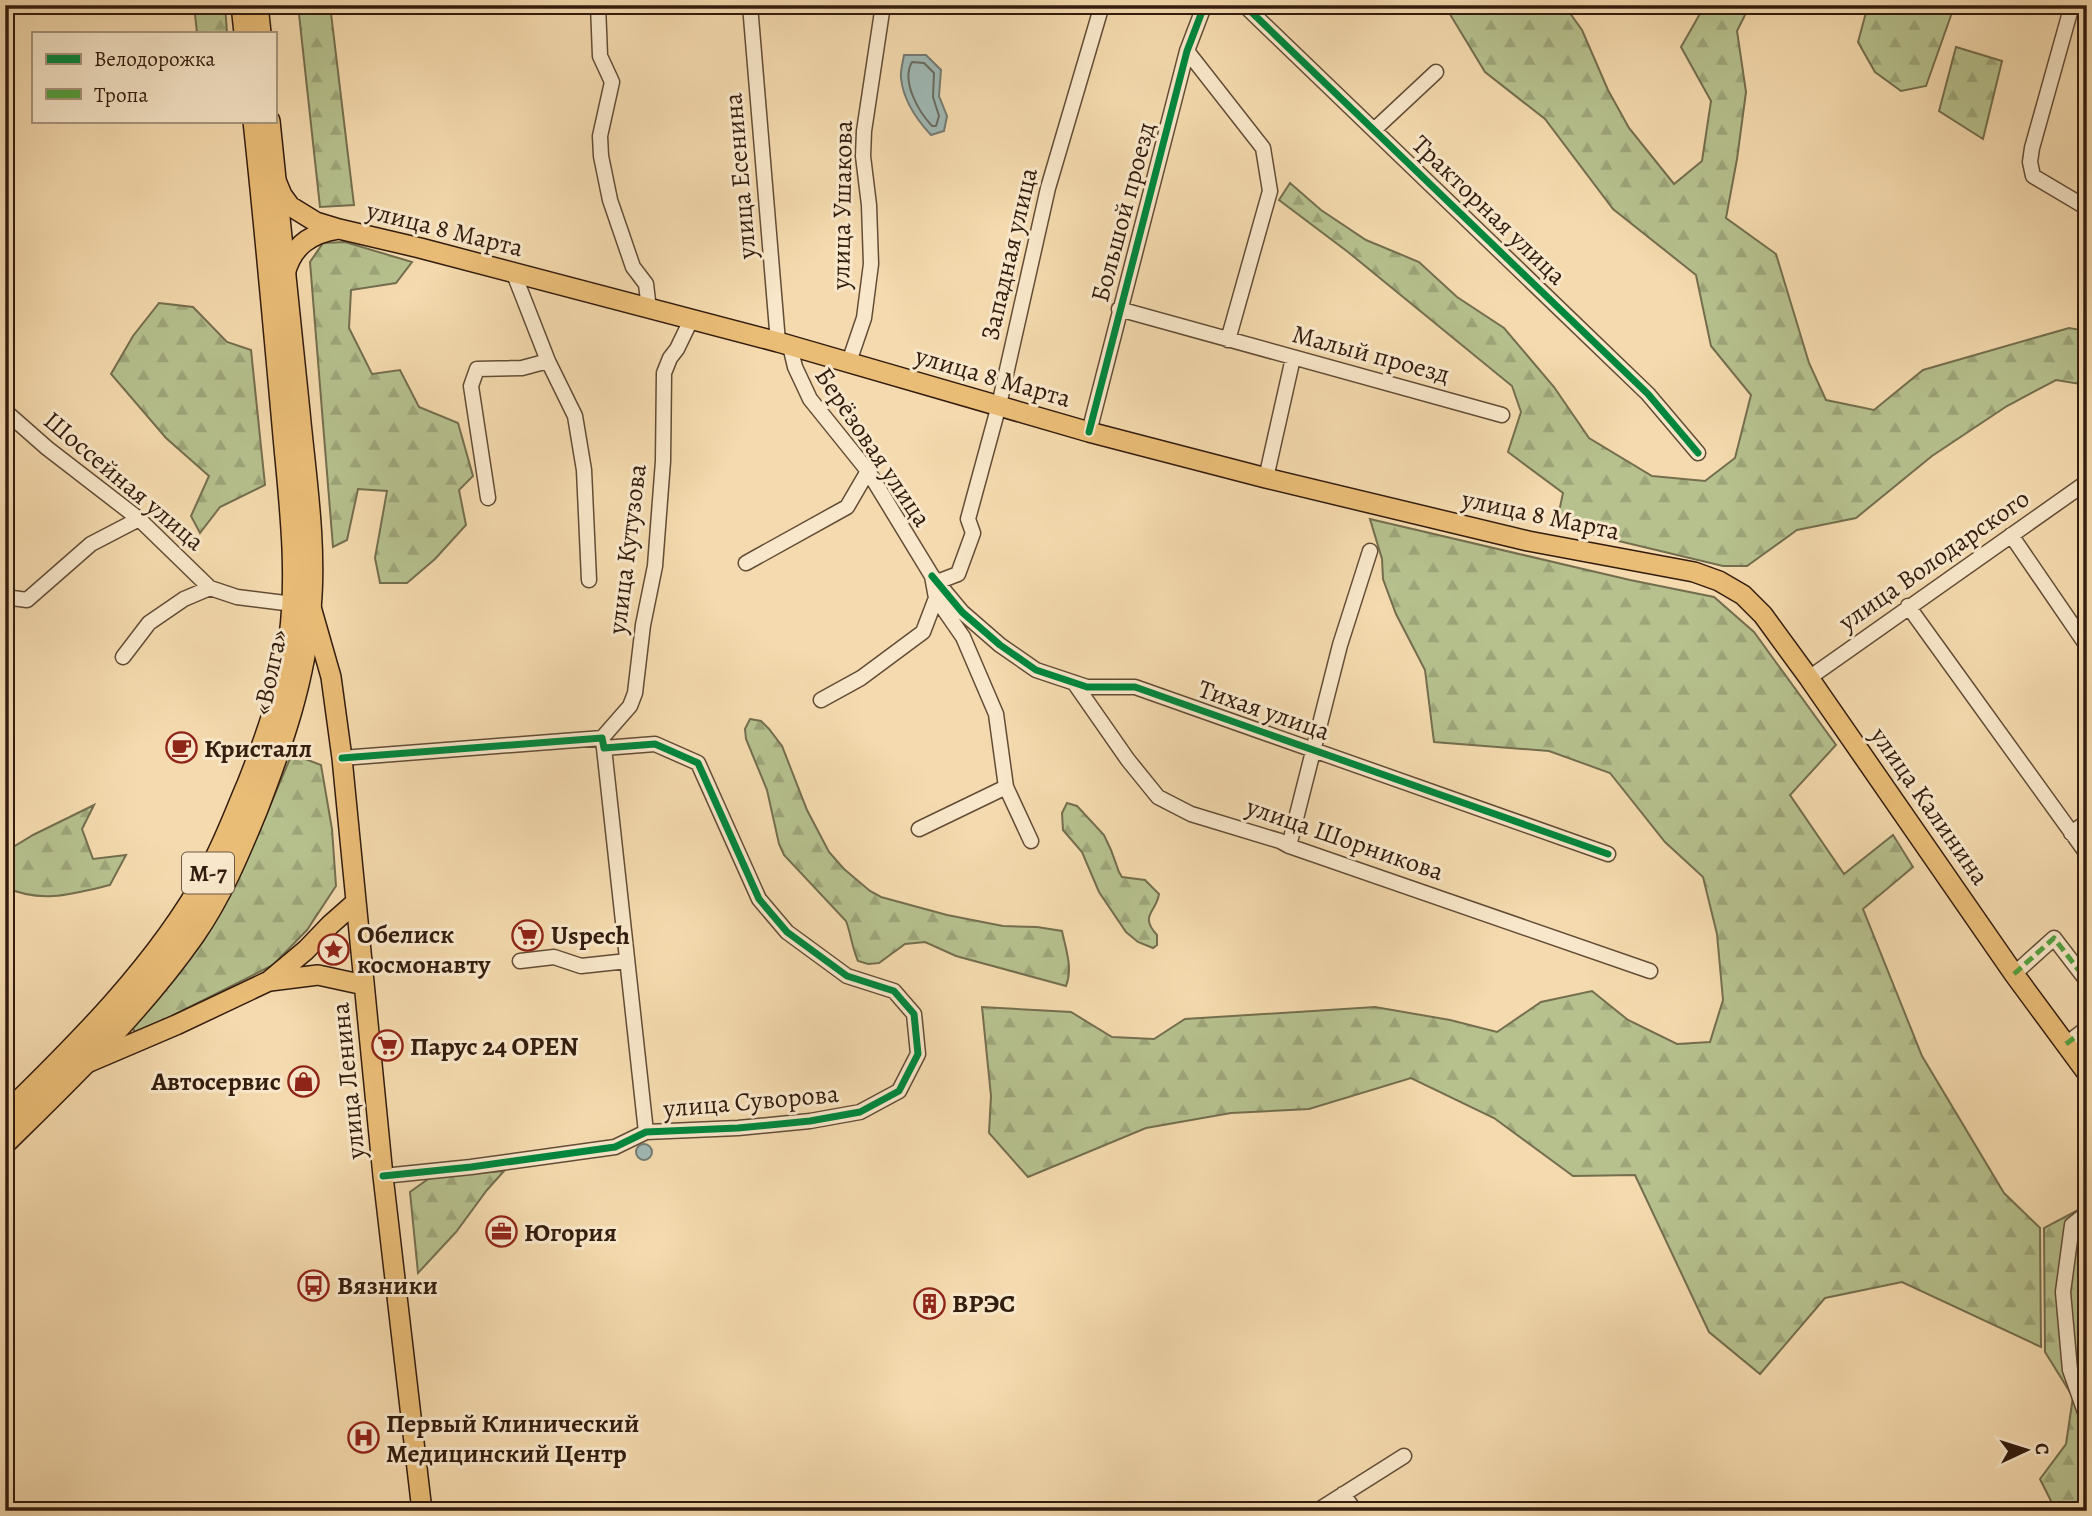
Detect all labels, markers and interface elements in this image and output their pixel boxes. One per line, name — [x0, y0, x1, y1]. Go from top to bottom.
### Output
legend — [32, 32, 276, 122]
text: Велодорожка — [94, 45, 215, 73]
text: Тропа — [94, 81, 148, 109]
street label: улица Есенина — [715, 92, 765, 261]
street label: Большой проезд — [1082, 118, 1164, 306]
street label: улица Ушакова — [823, 120, 861, 291]
street label: Тракторная улица — [1404, 127, 1574, 293]
street label: Западная улица — [972, 164, 1046, 344]
street label: улица 8 Марта — [362, 192, 527, 265]
street label: Малый проезд — [1288, 316, 1454, 392]
street label: улица 8 Марта — [910, 338, 1075, 416]
street label: Берёзовая улица — [807, 360, 939, 534]
street label: Шоссейная улица — [36, 403, 212, 559]
street label: улица Кутузова — [599, 462, 655, 637]
street label: улица 8 Марта — [1458, 481, 1623, 549]
street label: улица Володарского — [1831, 481, 2037, 640]
street label: «Волга» — [244, 626, 296, 718]
street label: Тихая улица — [1194, 671, 1334, 749]
street label: улица Калинина — [1862, 719, 1998, 892]
cafe icon: Кристалл — [164, 731, 198, 765]
place label: Кристалл — [204, 731, 312, 766]
street label: улица Шорникова — [1241, 789, 1448, 889]
road number: М-7 — [182, 852, 234, 894]
place label: Обелиск космонавту — [357, 917, 491, 982]
supermarket icon: Uspech — [511, 918, 545, 952]
place label: Uspech — [551, 918, 630, 953]
place icon: Обелиск космонавту — [317, 932, 351, 966]
street label: улица Ленина — [322, 1001, 374, 1162]
supermarket icon: Парус 24 OPEN — [370, 1029, 404, 1063]
place label: Парус 24 OPEN — [410, 1029, 579, 1064]
place label: Автосервис — [150, 1064, 281, 1099]
shop icon: Автосервис — [287, 1064, 321, 1098]
street label: улица Суворова — [661, 1076, 840, 1126]
office icon: Югория — [484, 1215, 518, 1249]
place label: Югория — [524, 1215, 617, 1250]
bus stop icon: Вязники — [297, 1268, 331, 1302]
place label: Вязники — [337, 1268, 438, 1303]
building icon: ВРЭС — [912, 1286, 946, 1320]
place label: ВРЭС — [952, 1286, 1015, 1321]
place label: Первый Клинический Медицинский Центр — [386, 1406, 639, 1471]
north arrow — [1990, 1414, 2060, 1484]
hospital icon: Первый Клинический Медицинский Центр — [346, 1421, 380, 1455]
text: С — [2029, 1442, 2055, 1456]

